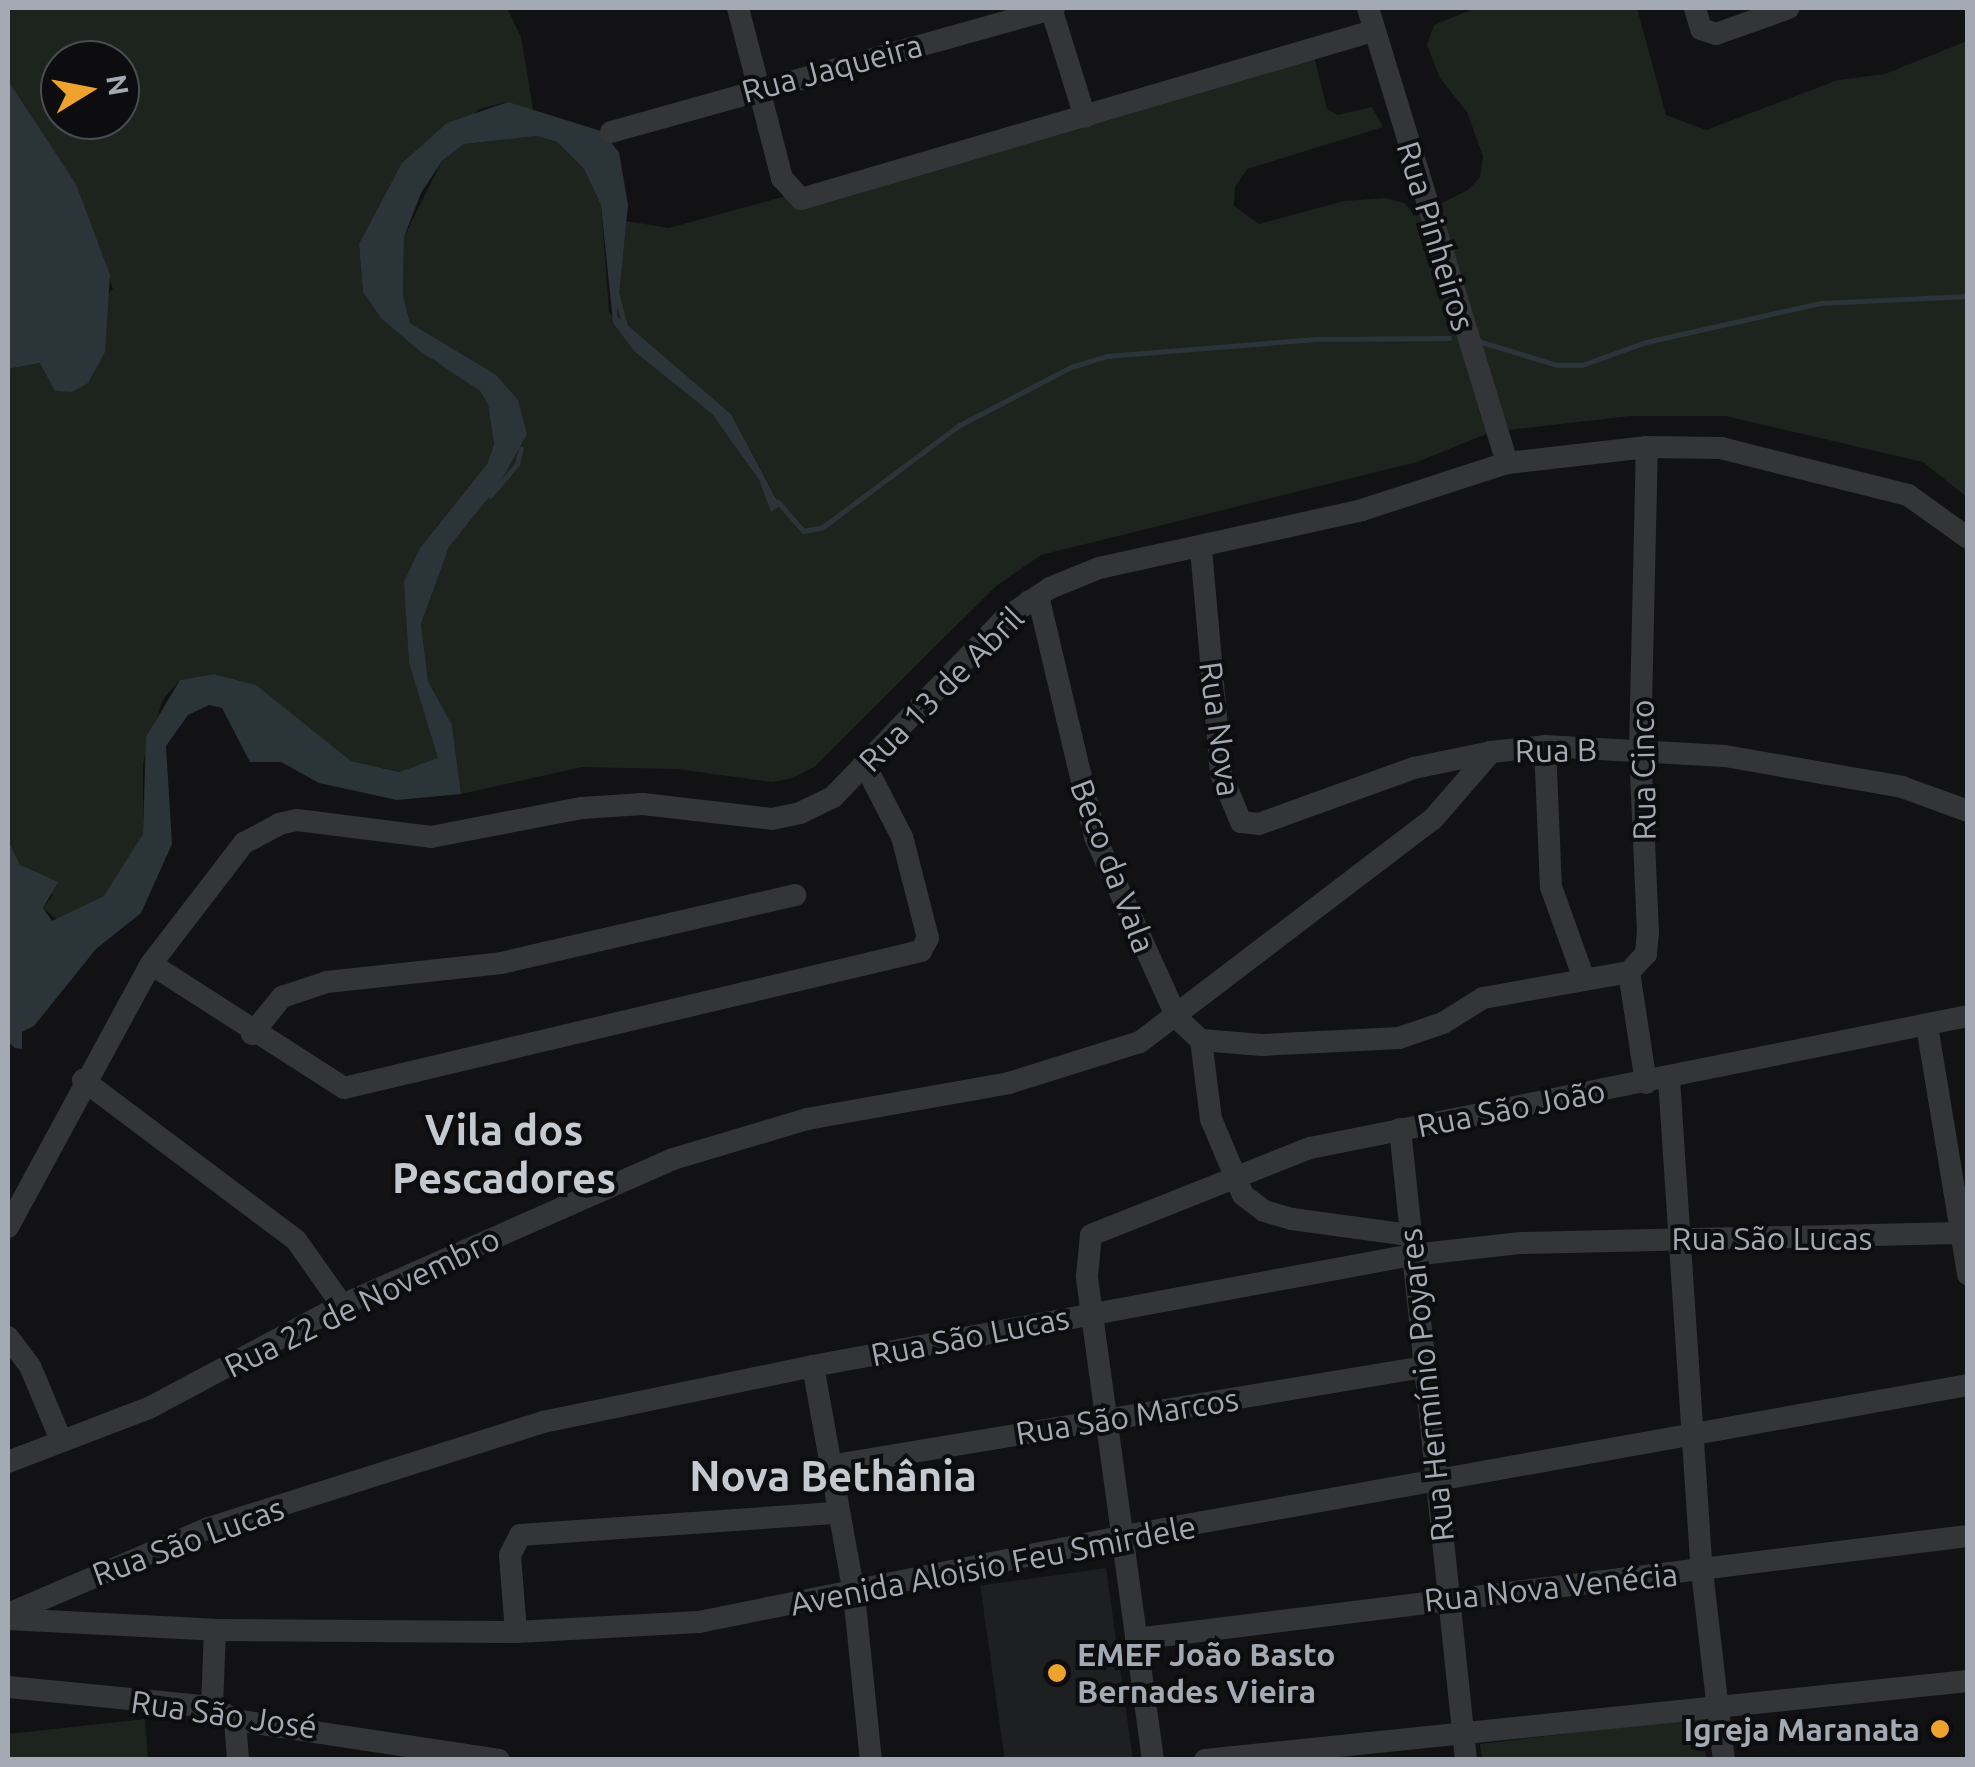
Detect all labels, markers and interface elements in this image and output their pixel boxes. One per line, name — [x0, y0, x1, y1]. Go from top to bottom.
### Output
street label: Rua Jaqueira — [738, 25, 926, 111]
north arrow — [40, 40, 140, 140]
text: N — [101, 72, 135, 98]
street label: Rua Pinheiros — [1389, 137, 1483, 335]
street label: Rua 13 de Abril — [851, 599, 1031, 779]
street label: Rua Nova — [1192, 659, 1248, 799]
street label: Rua Cinco — [1623, 699, 1663, 841]
street label: Rua B — [1515, 730, 1597, 770]
street label: Beco da Vala — [1062, 774, 1164, 958]
street label: Rua São João — [1414, 1071, 1608, 1145]
district label: Vila dos Pescadores — [392, 1105, 616, 1204]
street label: Rua 22 de Novembro — [218, 1219, 506, 1385]
street label: Rua São Lucas — [1672, 1219, 1872, 1257]
street label: Rua Hermínio Poyares — [1390, 1227, 1462, 1543]
street label: Rua São Lucas — [868, 1298, 1072, 1374]
street label: Rua São Marcos — [1013, 1379, 1241, 1453]
district label: Nova Bethânia — [689, 1451, 977, 1501]
street label: Rua São Lucas — [87, 1489, 289, 1593]
street label: Avenida Aloisio Feu Smirdele — [787, 1507, 1199, 1623]
street label: Rua Nova Venécia — [1422, 1555, 1680, 1619]
place label: EMEF João Basto Bernades Vieira — [1077, 1636, 1336, 1711]
marker: EMEF João Basto Bernades Vieira — [1046, 1662, 1068, 1684]
street label: Rua São José — [129, 1682, 319, 1746]
place label: Igreja Maranata — [1683, 1710, 1920, 1748]
marker: Igreja Maranata — [1929, 1718, 1951, 1740]

